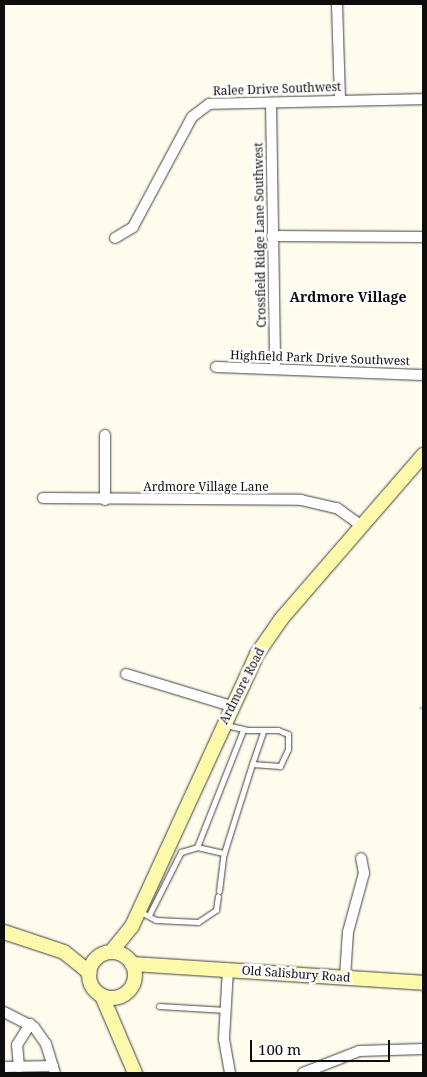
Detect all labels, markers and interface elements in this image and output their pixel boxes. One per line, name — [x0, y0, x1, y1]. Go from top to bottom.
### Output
street label: Ralee Drive Southwest — [213, 80, 341, 98]
street label: Crossfield Ridge Lane Southwest — [251, 142, 269, 328]
district label: Ardmore Village — [289, 289, 407, 305]
street label: Highfield Park Drive Southwest — [230, 348, 410, 368]
street label: Ardmore Village Lane — [143, 480, 269, 494]
street label: Ardmore Road — [217, 645, 267, 727]
street label: Old Salisbury Road — [241, 963, 351, 985]
scale bar — [252, 1030, 392, 1062]
text: 100 m — [258, 1039, 301, 1059]

